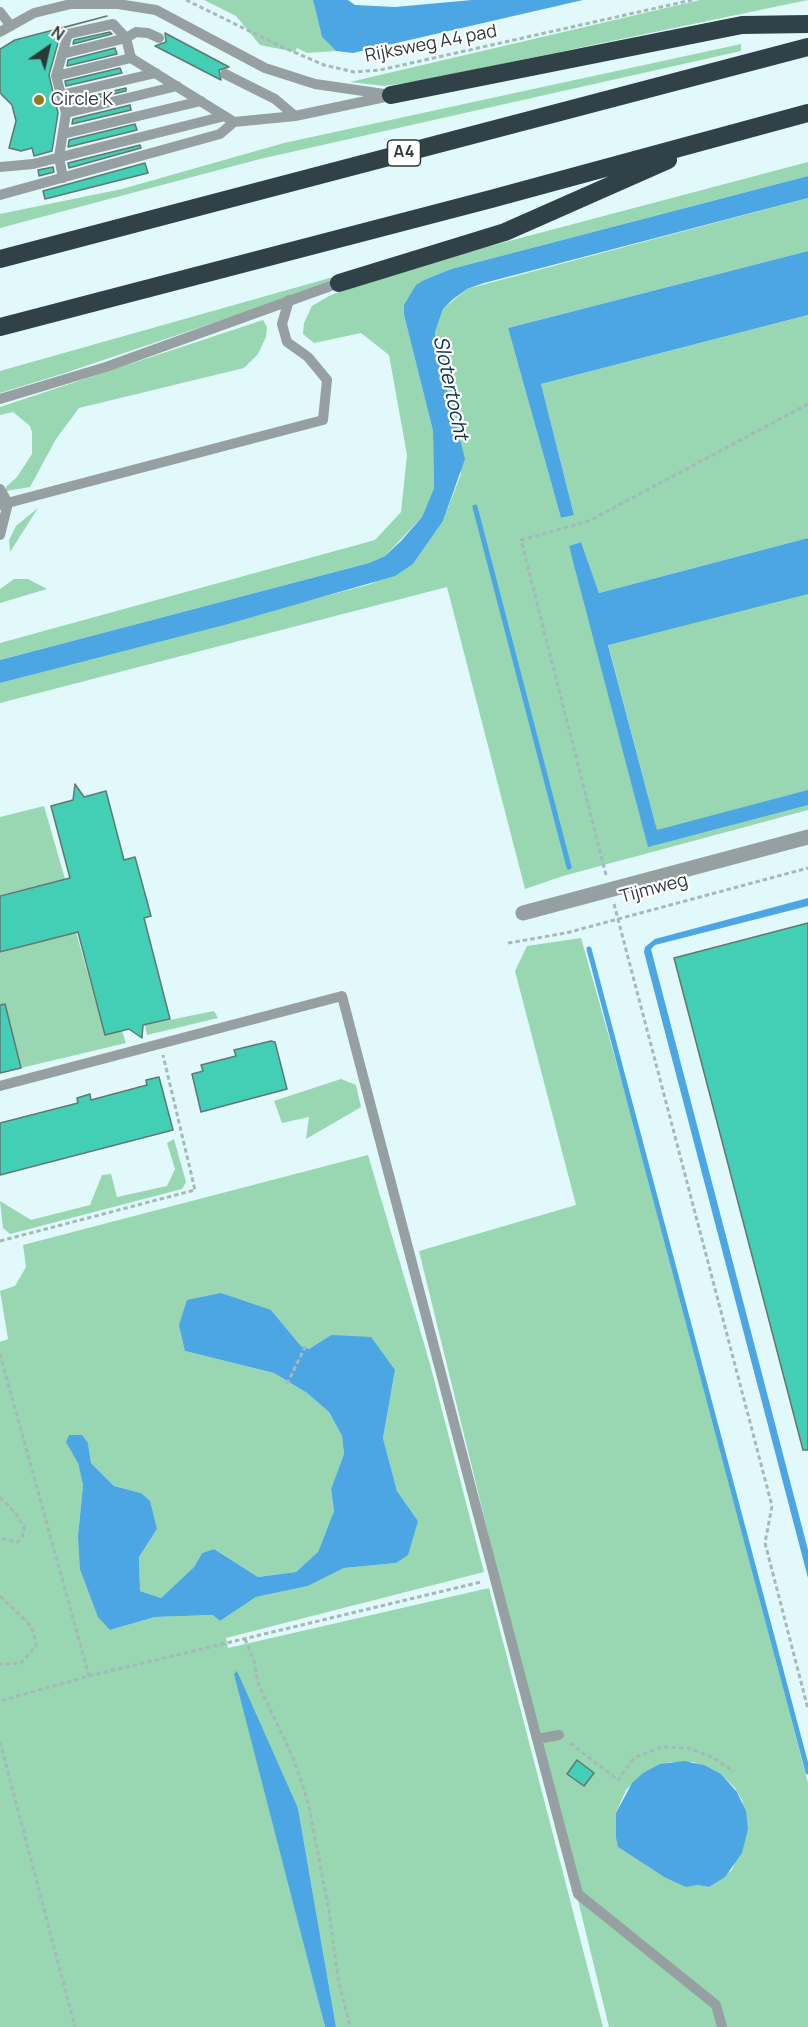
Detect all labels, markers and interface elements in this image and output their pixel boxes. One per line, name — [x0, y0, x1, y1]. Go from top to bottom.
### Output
north arrow — [18, 18, 78, 78]
text: N — [47, 21, 69, 45]
street label: Rijksweg A4 pad — [363, 21, 499, 67]
place label: Circle K — [51, 89, 113, 111]
marker: Circle K — [32, 93, 46, 107]
road number: A4 — [388, 140, 420, 166]
water label: Slotertocht — [427, 334, 473, 442]
street label: Tijmweg — [618, 870, 690, 908]

